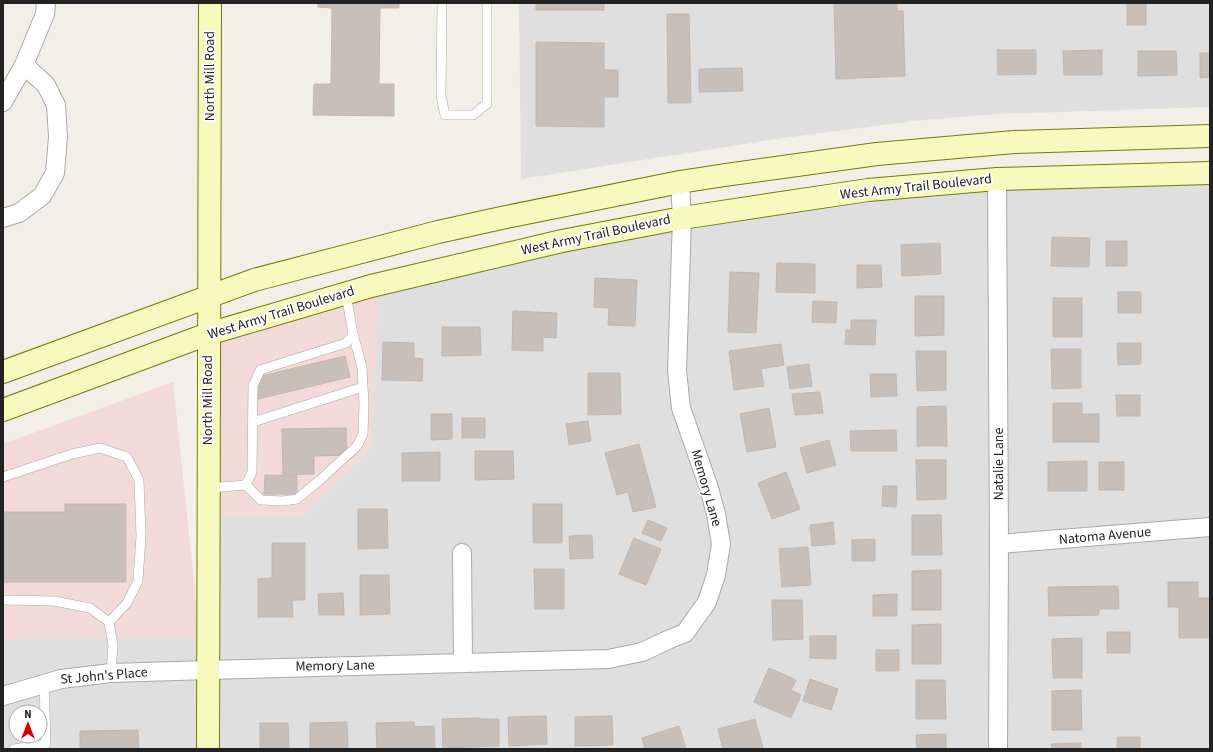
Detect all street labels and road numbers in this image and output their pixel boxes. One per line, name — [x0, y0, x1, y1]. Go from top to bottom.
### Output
street label: North Mill Road — [200, 31, 220, 121]
street label: West Army Trail Boulevard — [839, 169, 993, 205]
street label: West Army Trail Boulevard — [519, 209, 673, 261]
street label: West Army Trail Boulevard — [205, 281, 357, 345]
street label: North Mill Road — [198, 355, 218, 445]
street label: Natalie Lane — [989, 428, 1009, 500]
street label: Memory Lane — [685, 447, 727, 529]
street label: Natoma Avenue — [1058, 522, 1152, 550]
street label: Memory Lane — [295, 655, 375, 677]
street label: St John's Place — [59, 662, 149, 690]

